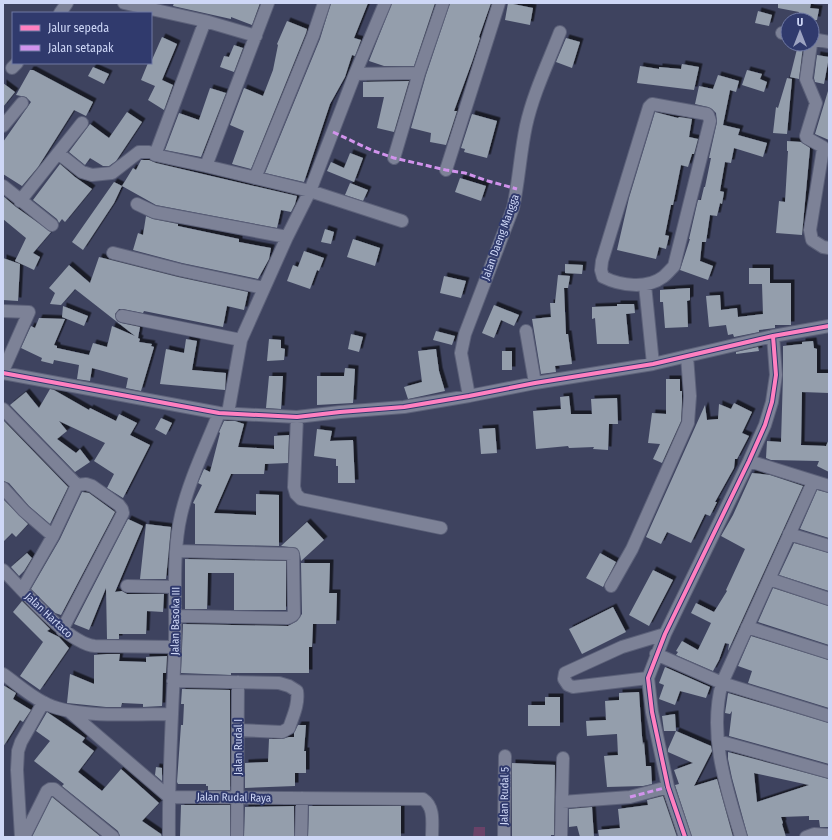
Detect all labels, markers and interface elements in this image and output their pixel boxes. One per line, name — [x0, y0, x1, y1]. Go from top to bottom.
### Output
legend — [12, 12, 152, 64]
north arrow — [780, 12, 820, 52]
text: U — [797, 16, 803, 29]
text: Jalur sepeda — [48, 21, 109, 35]
text: Jalan setapak — [48, 41, 114, 55]
street label: Jalan Daeng Mangga — [479, 193, 522, 282]
street label: Jalan Basoka III — [168, 587, 183, 655]
street label: Jalan Hartaco — [22, 590, 75, 641]
street label: Jalan Rudal I — [232, 719, 245, 775]
street label: Jalan Rudal 5 — [497, 767, 512, 825]
street label: Jalan Rudal Raya — [197, 790, 271, 805]

